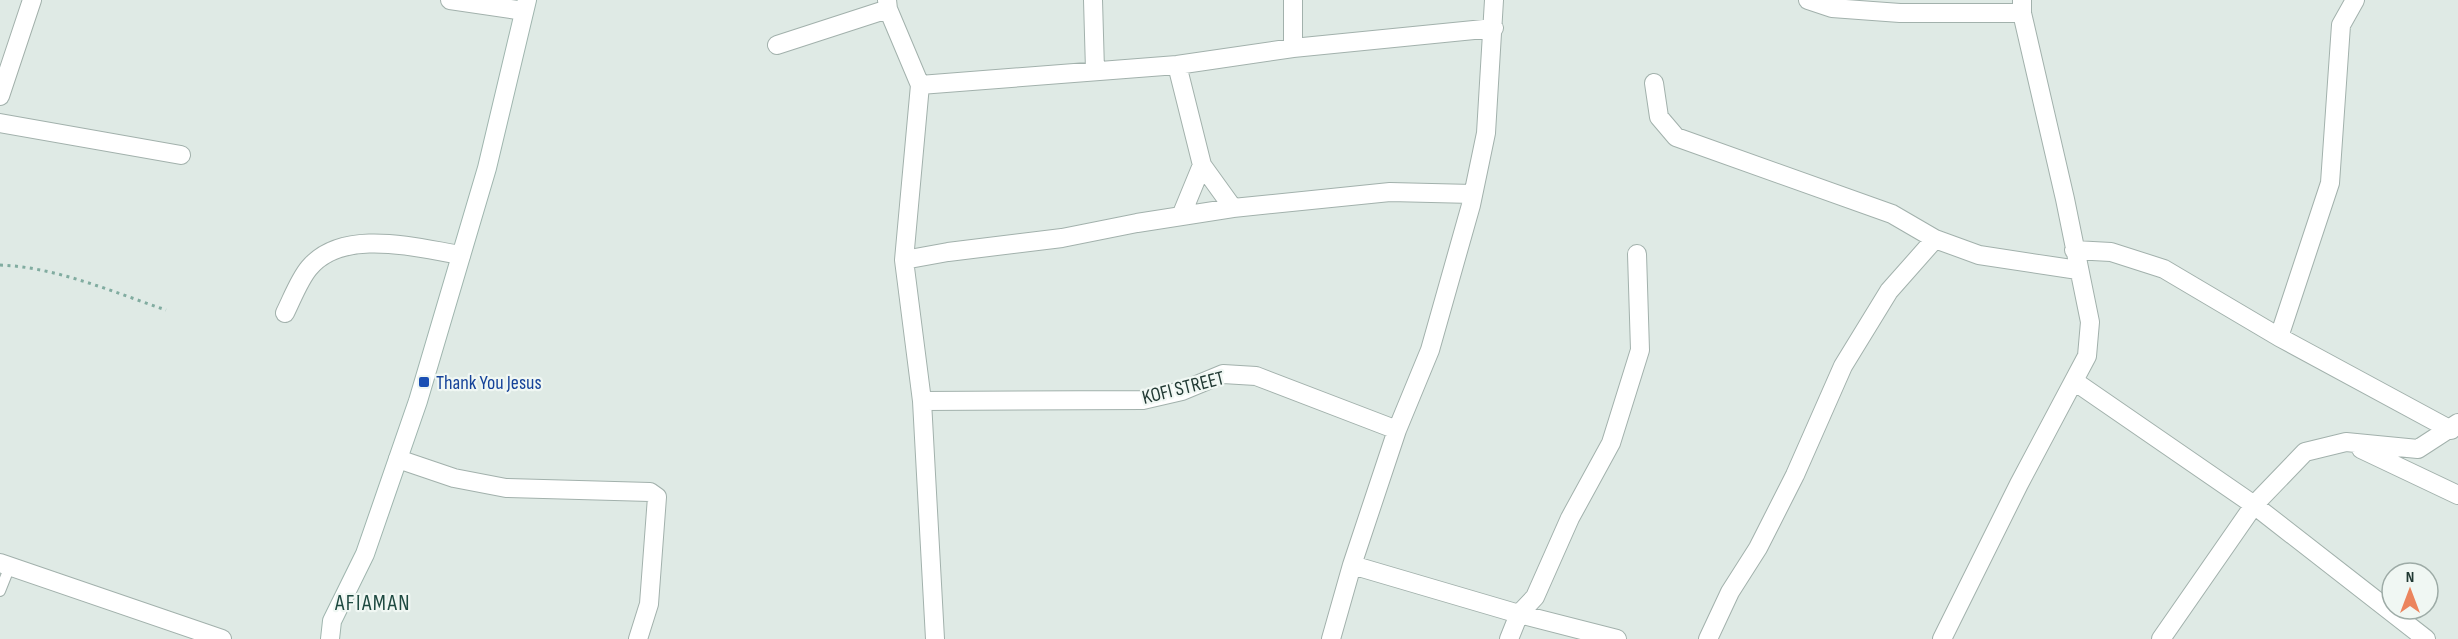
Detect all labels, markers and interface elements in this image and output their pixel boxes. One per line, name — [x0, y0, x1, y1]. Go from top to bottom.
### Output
street label: KOFI STREET — [1140, 366, 1227, 410]
place label: Thank You Jesus — [436, 371, 542, 395]
marker: Thank You Jesus — [417, 375, 431, 389]
north arrow — [2380, 561, 2440, 621]
text: N — [2406, 568, 2414, 587]
district label: AFIAMAN — [334, 590, 411, 617]

